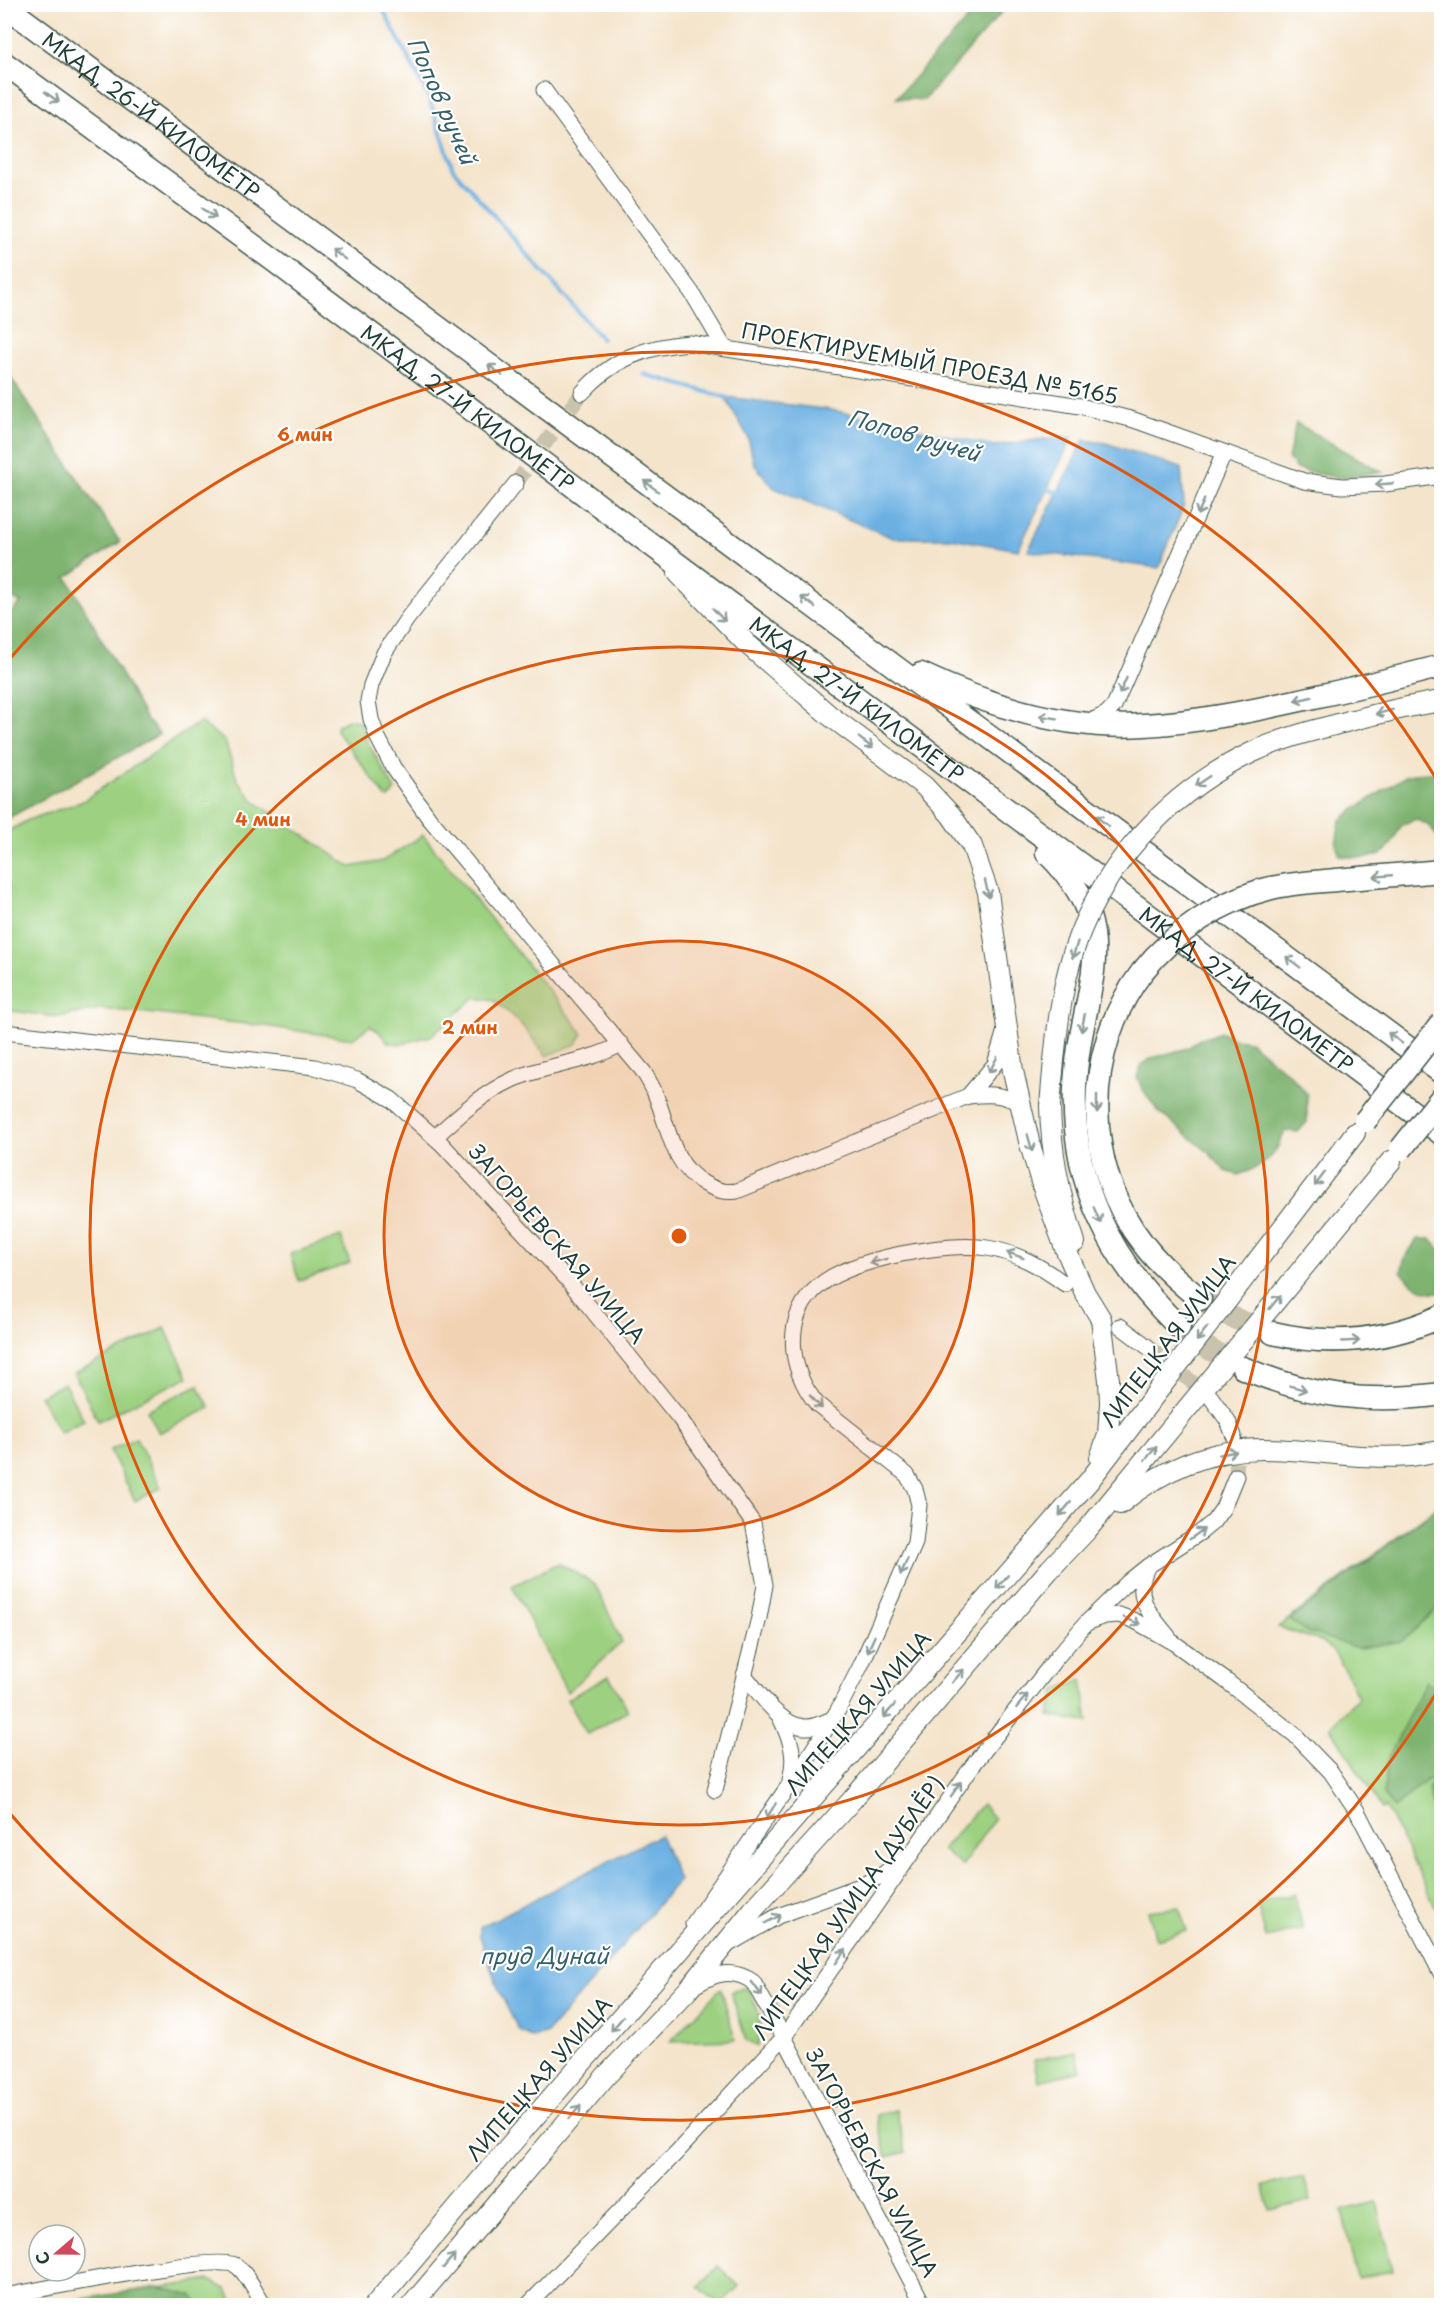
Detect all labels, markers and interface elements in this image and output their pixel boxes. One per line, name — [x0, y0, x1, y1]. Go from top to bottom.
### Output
street label: МКАД, 26-Й КИЛОМЕТР — [36, 23, 267, 206]
water label: Попов ручей — [400, 31, 487, 171]
one-way arrow — [43, 91, 59, 104]
one-way arrow — [201, 206, 217, 219]
one-way arrow — [330, 248, 346, 261]
street label: ПРОЕКТИРУЕМЫЙ ПРОЕЗД № 5165 — [739, 313, 1121, 411]
street label: МКАД, 27-Й КИЛОМЕТР — [355, 316, 582, 498]
one-way arrow — [487, 364, 503, 376]
water label: Попов ручей — [844, 399, 987, 469]
text: 6 мин — [277, 420, 333, 447]
one-way arrow — [1374, 479, 1394, 490]
one-way arrow — [644, 480, 660, 493]
one-way arrow — [1195, 497, 1206, 516]
one-way arrow — [800, 596, 816, 609]
one-way arrow — [711, 608, 726, 623]
street label: МКАД, 27-Й КИЛОМЕТР — [743, 608, 972, 789]
one-way arrow — [1117, 676, 1128, 694]
one-way arrow — [1294, 694, 1313, 705]
one-way arrow — [1375, 707, 1394, 718]
one-way arrow — [1039, 711, 1058, 722]
one-way arrow — [858, 736, 874, 749]
one-way arrow — [1196, 775, 1212, 787]
text: 4 мин — [235, 805, 291, 832]
one-way arrow — [1095, 815, 1111, 827]
one-way arrow — [1374, 871, 1394, 882]
one-way arrow — [981, 879, 993, 898]
street label: МКАД, 27-Й КИЛОМЕТР — [1133, 898, 1361, 1080]
one-way arrow — [1069, 940, 1080, 959]
one-way arrow — [1285, 956, 1301, 968]
text: 2 мин — [442, 1013, 498, 1040]
one-way arrow — [1077, 1013, 1088, 1033]
one-way arrow — [1387, 1031, 1403, 1044]
one-way arrow — [987, 1055, 999, 1073]
one-way arrow — [1091, 1094, 1103, 1114]
one-way arrow — [1024, 1133, 1036, 1152]
street label: ЗАГОРЬЕВСКАЯ УЛИЦА — [462, 1136, 654, 1350]
one-way arrow — [1314, 1171, 1327, 1187]
one-way arrow — [1092, 1205, 1103, 1223]
centre of rings — [669, 1226, 689, 1246]
street label: ЛИПЕЦКАЯ УЛИЦА — [1091, 1247, 1243, 1433]
one-way arrow — [1006, 1249, 1025, 1260]
one-way arrow — [869, 1255, 888, 1267]
one-way arrow — [1268, 1295, 1282, 1310]
one-way arrow — [1195, 1326, 1208, 1342]
one-way arrow — [1341, 1335, 1361, 1346]
one-way arrow — [1288, 1383, 1307, 1394]
one-way arrow — [809, 1395, 823, 1410]
one-way arrow — [1145, 1445, 1158, 1461]
one-way arrow — [1218, 1447, 1237, 1458]
one-way arrow — [1058, 1501, 1072, 1516]
one-way arrow — [1188, 1528, 1205, 1541]
one-way arrow — [898, 1557, 910, 1575]
one-way arrow — [995, 1574, 1009, 1589]
one-way arrow — [1123, 1616, 1141, 1627]
street label: ЛИПЕЦКАЯ УЛИЦА — [776, 1623, 938, 1801]
one-way arrow — [865, 1634, 876, 1652]
one-way arrow — [951, 1669, 965, 1684]
one-way arrow — [1015, 1693, 1028, 1709]
one-way arrow — [882, 1704, 896, 1719]
street label: ЛИПЕЦКАЯ УЛИЦА (ДУБЛЁР) — [743, 1768, 951, 2046]
one-way arrow — [950, 1781, 962, 1797]
one-way arrow — [765, 1802, 777, 1819]
one-way arrow — [764, 1913, 782, 1924]
water label: пруд Дунай — [480, 1938, 611, 1971]
one-way arrow — [835, 1948, 847, 1964]
one-way arrow — [751, 1980, 763, 1996]
street label: ЛИПЕЦКАЯ УЛИЦА — [457, 1989, 619, 2167]
one-way arrow — [610, 2016, 624, 2031]
street label: ЗАГОРЬЕВСКАЯ УЛИЦА — [799, 2042, 947, 2282]
one-way arrow — [568, 2105, 582, 2120]
north arrow — [27, 2223, 87, 2283]
text: С — [29, 2249, 55, 2268]
one-way arrow — [442, 2254, 456, 2269]

